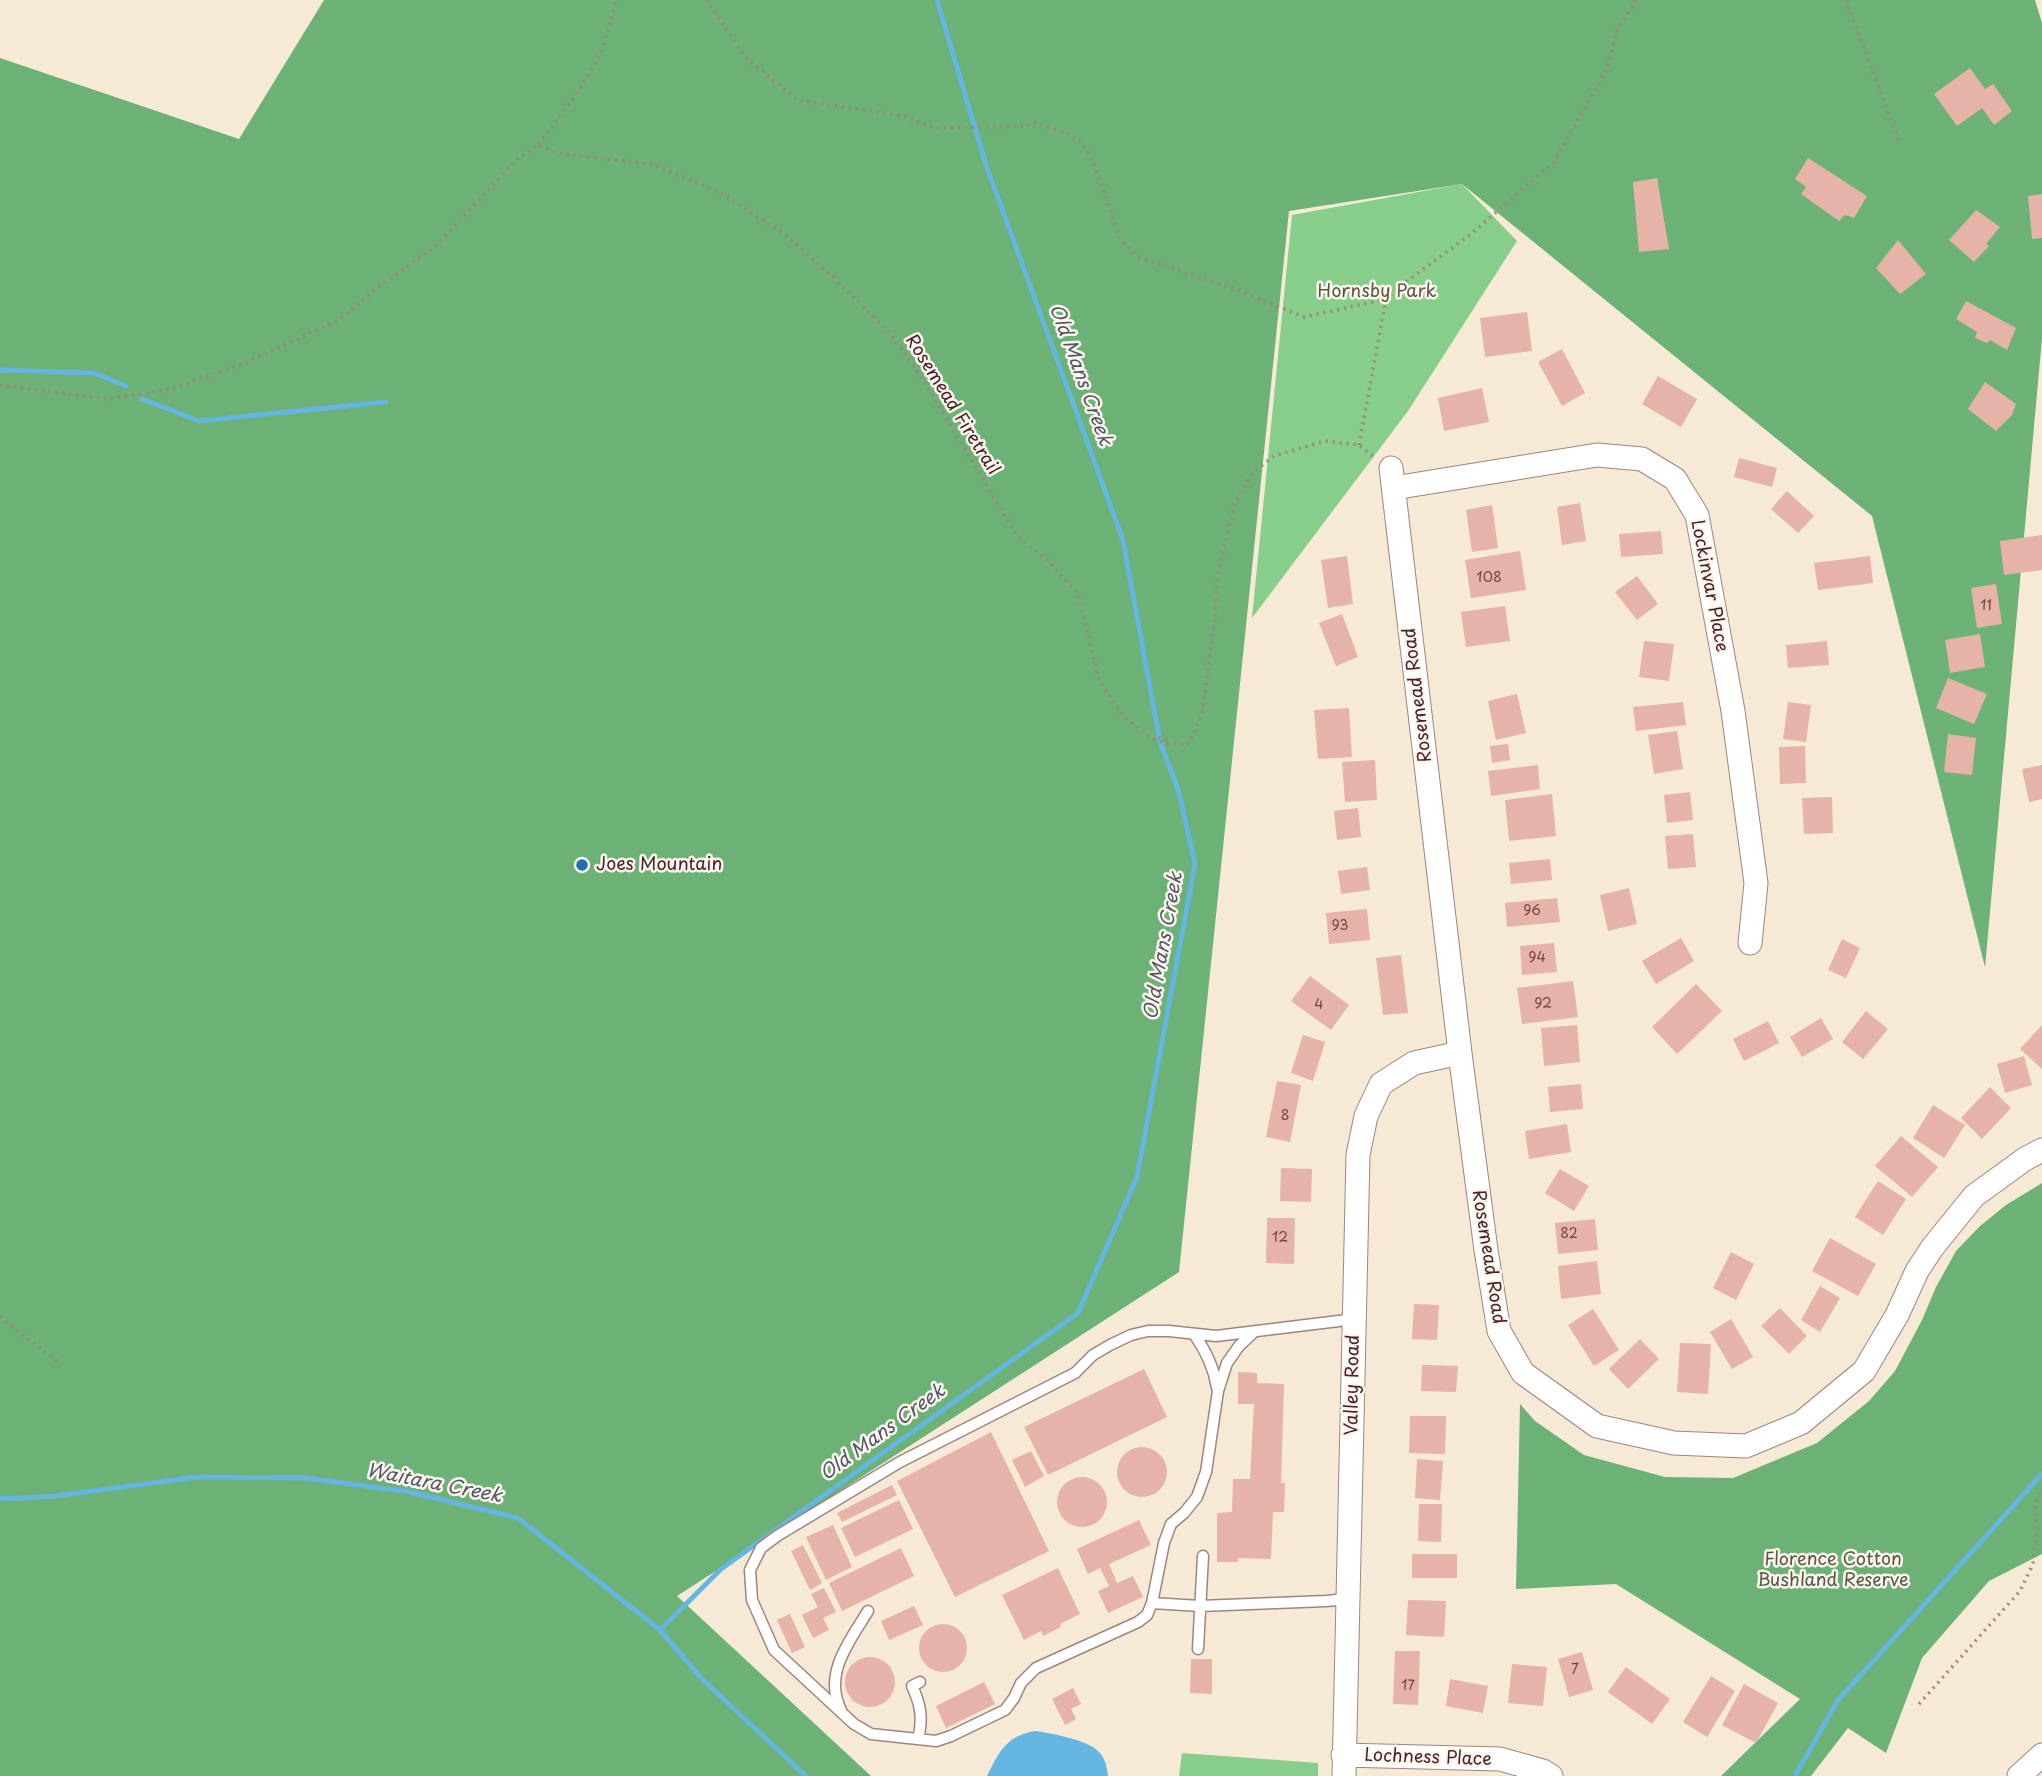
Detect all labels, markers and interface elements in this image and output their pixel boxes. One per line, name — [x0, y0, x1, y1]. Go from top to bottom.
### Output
park label: Hornsby Park — [1317, 281, 1437, 303]
water label: Old Mans Creek — [1044, 301, 1116, 449]
street label: Rosemead Firetrail — [900, 331, 1004, 479]
street label: Lockinvar Place — [1686, 518, 1732, 654]
house number: 108 — [1476, 570, 1502, 586]
house number: 11 — [1980, 598, 1992, 614]
street label: Rosemead Road — [1399, 626, 1437, 764]
place label: Joes Mountain — [596, 854, 722, 876]
marker: Joes Mountain — [574, 857, 590, 873]
water label: Old Mans Creek — [1140, 871, 1188, 1021]
house number: 96 — [1523, 903, 1541, 919]
house number: 93 — [1331, 918, 1349, 934]
house number: 94 — [1528, 950, 1546, 966]
house number: 92 — [1534, 996, 1552, 1012]
house number: 4 — [1314, 997, 1324, 1013]
house number: 8 — [1281, 1108, 1289, 1124]
street label: Rosemead Road — [1467, 1188, 1509, 1326]
house number: 82 — [1560, 1226, 1578, 1242]
house number: 12 — [1272, 1230, 1288, 1246]
street label: Valley Road — [1341, 1334, 1365, 1436]
water label: Old Mans Creek — [816, 1380, 950, 1486]
water label: Waitara Creek — [364, 1460, 504, 1508]
park label: Florence Cotton Bushland Reserve — [1758, 1549, 1908, 1592]
house number: 7 — [1571, 1662, 1579, 1678]
house number: 17 — [1401, 1678, 1415, 1694]
street label: Lochness Place — [1364, 1745, 1492, 1771]

